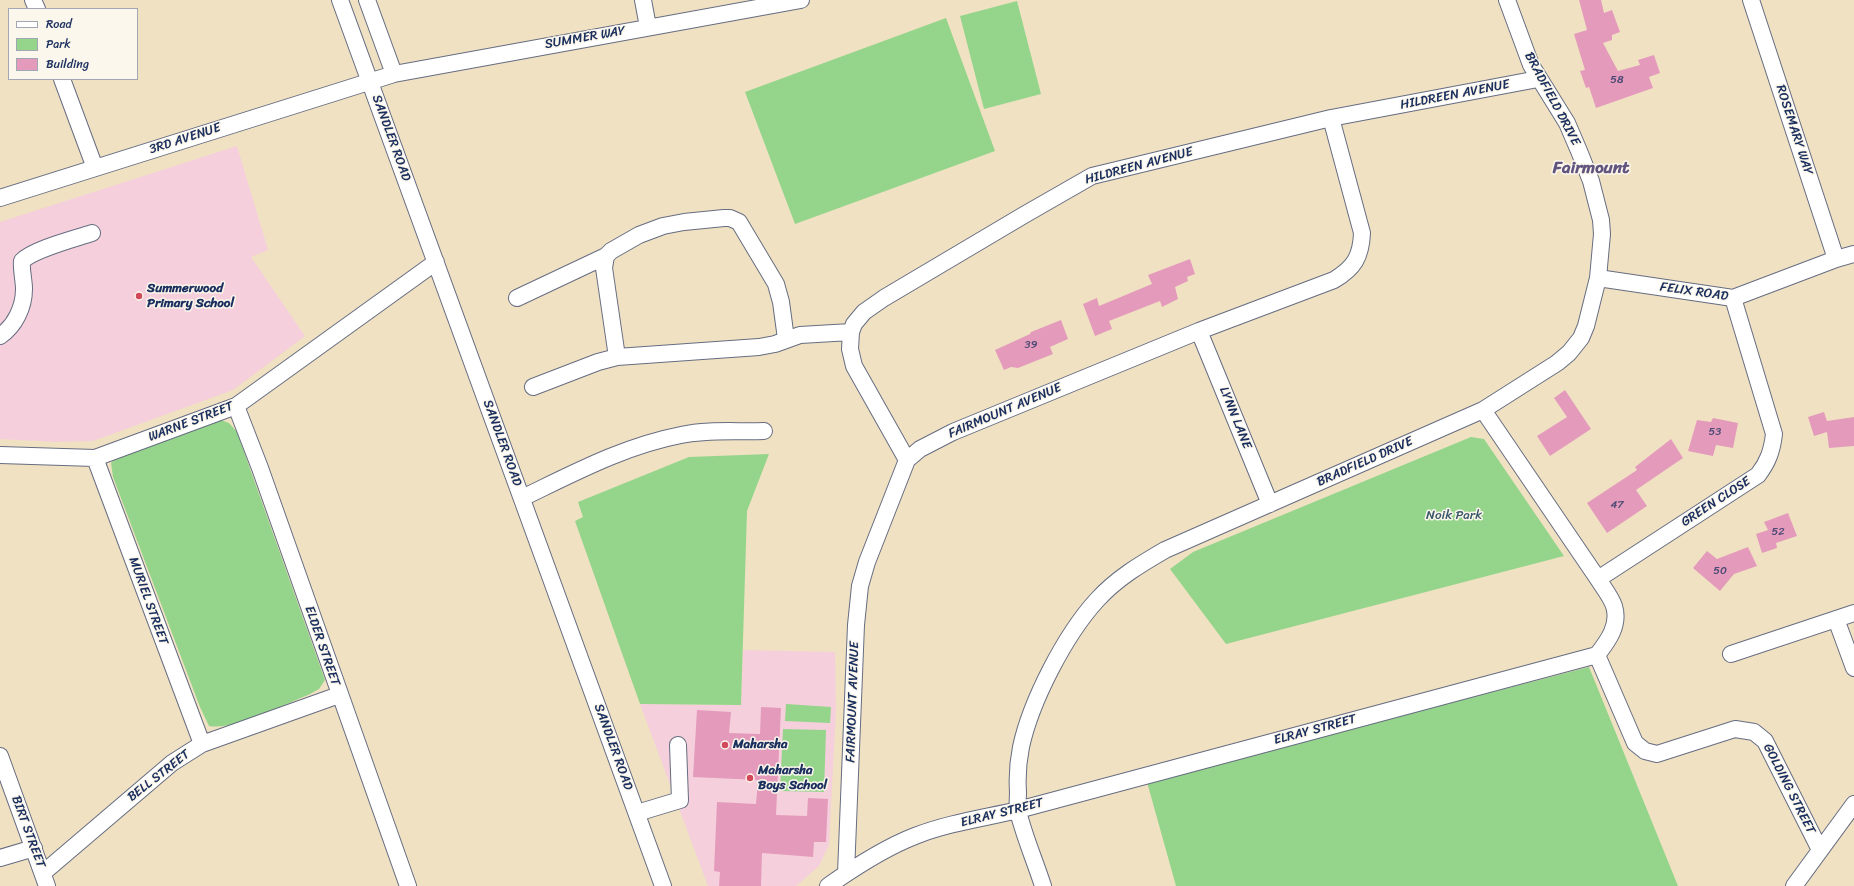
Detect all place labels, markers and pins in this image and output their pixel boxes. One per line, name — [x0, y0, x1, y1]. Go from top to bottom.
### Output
place label: Summerwood Primary School — [147, 281, 234, 312]
marker: Summerwood Primary School — [134, 291, 144, 301]
place label: Maharsha — [733, 737, 787, 753]
marker: Maharsha — [720, 740, 730, 750]
place label: Maharsha Boys School — [758, 763, 827, 794]
marker: Maharsha Boys School — [745, 773, 755, 783]

